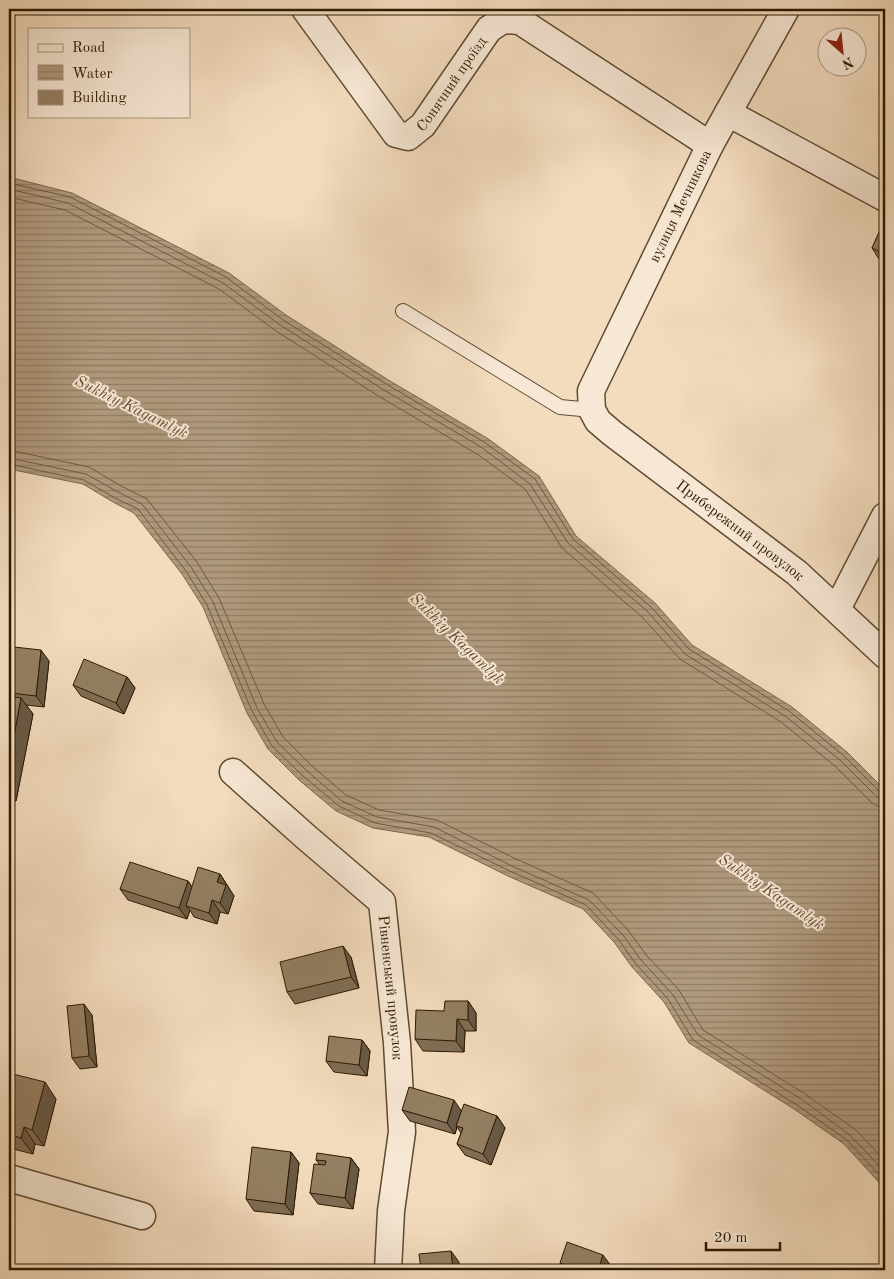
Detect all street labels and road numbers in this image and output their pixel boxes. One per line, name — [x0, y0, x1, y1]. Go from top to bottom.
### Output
street label: Сонячний проїзд — [415, 34, 491, 136]
street label: вулиця Мечникова — [648, 148, 715, 265]
street label: Прибережний провулок — [673, 478, 807, 585]
street label: Рівненський провулок — [374, 915, 404, 1061]

